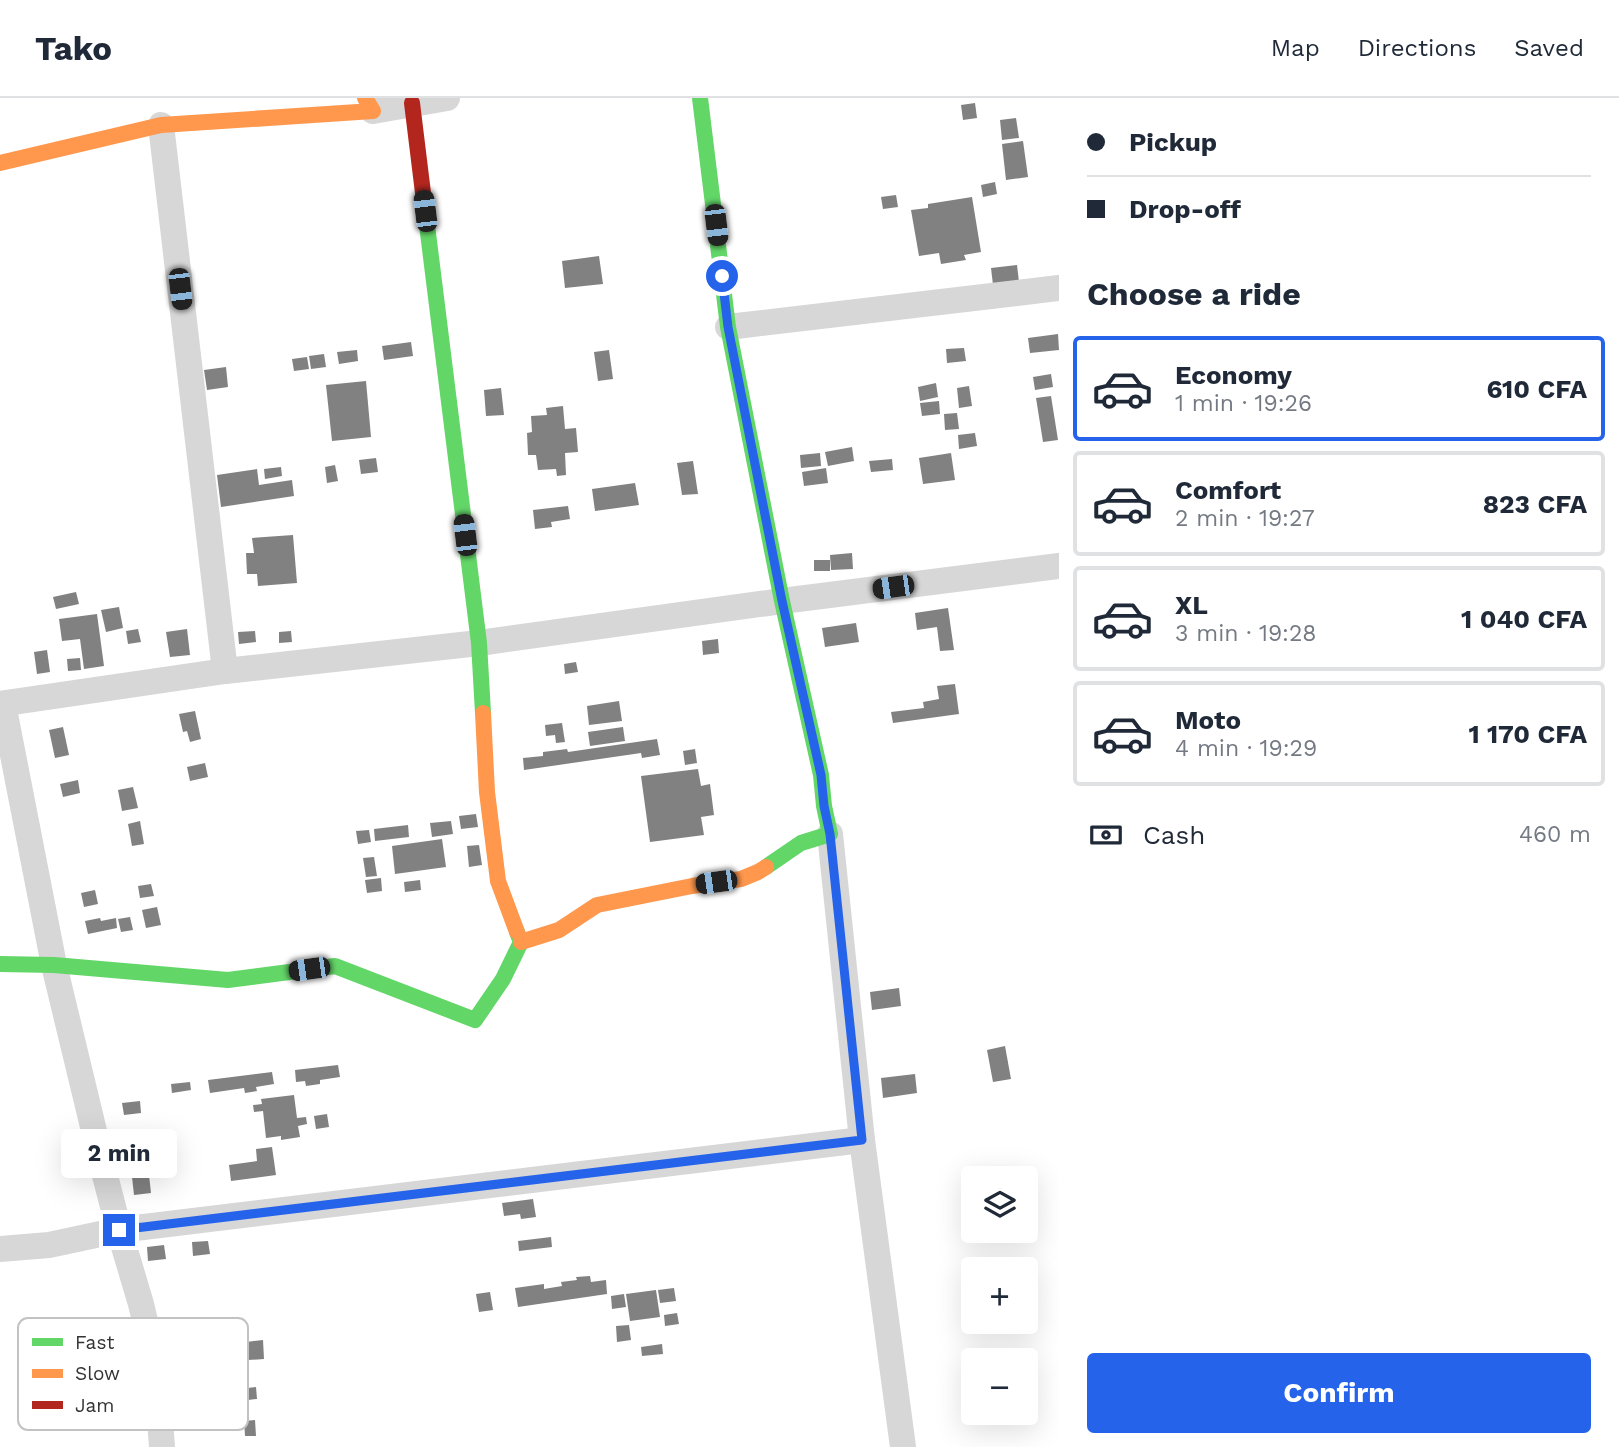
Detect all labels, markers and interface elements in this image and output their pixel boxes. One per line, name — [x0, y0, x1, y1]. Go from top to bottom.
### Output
text: Tako — [35, 29, 112, 68]
text: Map — [1271, 34, 1320, 62]
text: Directions — [1358, 34, 1476, 62]
text: Saved — [1514, 34, 1584, 62]
text: Pickup — [1129, 127, 1217, 157]
car — [413, 189, 438, 233]
text: Drop-off — [1129, 194, 1241, 224]
car — [704, 203, 729, 247]
route start — [706, 260, 738, 292]
car — [168, 267, 193, 311]
text: Choose a ride — [1087, 275, 1301, 313]
icon: car — [1091, 357, 1154, 420]
text: Economy — [1175, 360, 1292, 390]
text: 610 CFA — [1487, 374, 1587, 404]
text: 1 min · 19:26 — [1175, 390, 1312, 417]
icon: car — [1091, 472, 1154, 535]
text: Comfort — [1175, 475, 1281, 505]
text: 823 CFA — [1483, 489, 1587, 519]
text: 2 min · 19:27 — [1175, 505, 1315, 532]
car — [453, 513, 478, 557]
car — [871, 574, 916, 600]
icon: car — [1091, 587, 1154, 650]
text: XL — [1175, 590, 1208, 620]
text: 1 040 CFA — [1461, 604, 1587, 634]
text: 3 min · 19:28 — [1175, 620, 1317, 647]
icon: car — [1091, 702, 1154, 765]
text: Moto — [1175, 705, 1241, 735]
text: 1 170 CFA — [1468, 719, 1587, 749]
text: 4 min · 19:29 — [1175, 735, 1317, 762]
icon: cash — [1087, 816, 1125, 854]
text: Cash — [1143, 820, 1205, 850]
text: 460 m — [1519, 821, 1591, 848]
car — [694, 869, 739, 895]
car — [287, 956, 332, 982]
callout: 2 min — [61, 1128, 177, 1178]
text: 2 min — [88, 1140, 150, 1167]
map controls — [961, 1166, 1038, 1425]
button: layers — [961, 1166, 1038, 1243]
route end — [103, 1214, 135, 1246]
button: + — [961, 1257, 1038, 1334]
legend — [18, 1318, 248, 1430]
text: Fast — [75, 1331, 114, 1354]
button: − — [961, 1348, 1038, 1425]
button: Confirm — [1087, 1353, 1591, 1433]
text: Slow — [75, 1362, 120, 1385]
text: Jam — [75, 1394, 114, 1417]

